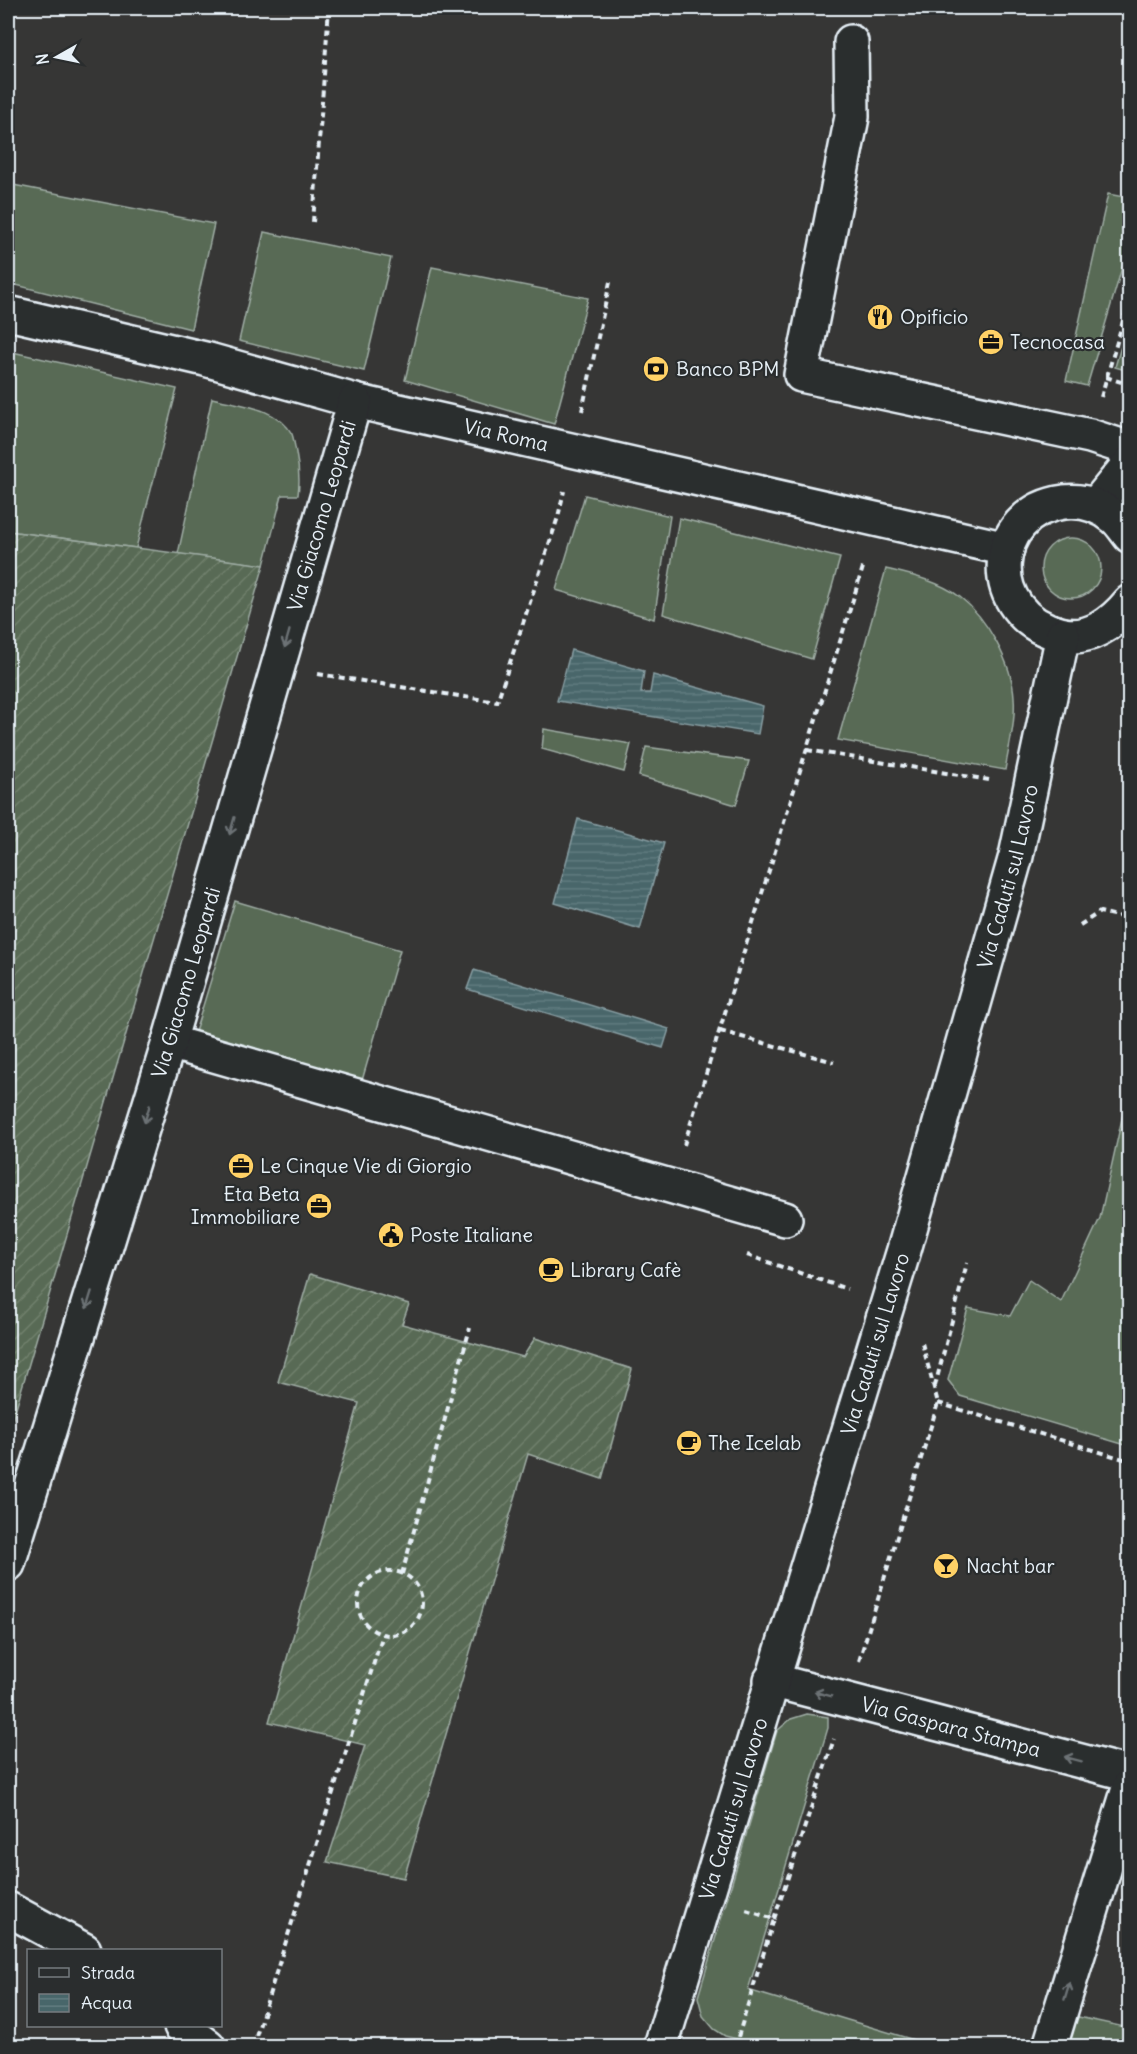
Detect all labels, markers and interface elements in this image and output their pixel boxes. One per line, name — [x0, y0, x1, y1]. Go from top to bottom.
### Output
north arrow — [27, 27, 87, 87]
text: N — [31, 52, 53, 66]
restaurant icon: Opificio — [865, 302, 895, 332]
place label: Opificio — [900, 304, 968, 329]
office icon: Tecnocasa — [976, 327, 1006, 357]
place label: Tecnocasa — [1010, 329, 1105, 354]
bank icon: Banco BPM — [641, 354, 671, 384]
place label: Banco BPM — [676, 356, 779, 381]
street label: Via Roma — [462, 413, 551, 457]
street label: Via Giacomo Leopardi — [282, 417, 361, 614]
one-way arrow — [280, 629, 292, 648]
street label: Via Caduti sul Lavoro — [972, 782, 1043, 971]
one-way arrow — [226, 816, 237, 835]
street label: Via Giacomo Leopardi — [146, 884, 225, 1081]
one-way arrow — [141, 1104, 152, 1123]
office icon: Le Cinque Vie di Giorgio — [226, 1151, 256, 1181]
place label: Le Cinque Vie di Giorgio — [260, 1153, 472, 1178]
place label: Eta Beta Immobiliare — [191, 1181, 300, 1229]
office icon: Eta Beta Immobiliare — [304, 1191, 334, 1221]
public building icon: Poste Italiane — [376, 1220, 406, 1250]
place label: Poste Italiane — [410, 1222, 533, 1247]
street label: Via Caduti sul Lavoro — [835, 1250, 914, 1438]
cafe icon: Library Cafè — [536, 1255, 566, 1285]
place label: Library Cafè — [570, 1257, 681, 1282]
one-way arrow — [83, 1290, 94, 1309]
cafe icon: The Icelab — [674, 1428, 704, 1458]
place label: The Icelab — [708, 1430, 801, 1455]
bar icon: Nacht bar — [931, 1551, 961, 1581]
place label: Nacht bar — [966, 1553, 1055, 1578]
one-way arrow — [814, 1687, 833, 1699]
street label: Via Gaspara Stampa — [859, 1691, 1043, 1762]
street label: Via Caduti sul Lavoro — [693, 1714, 773, 1903]
one-way arrow — [1064, 1753, 1083, 1764]
legend — [27, 1949, 222, 2027]
text: Strada — [81, 1961, 135, 1984]
one-way arrow — [1062, 1981, 1073, 2000]
text: Acqua — [81, 1991, 132, 2014]

